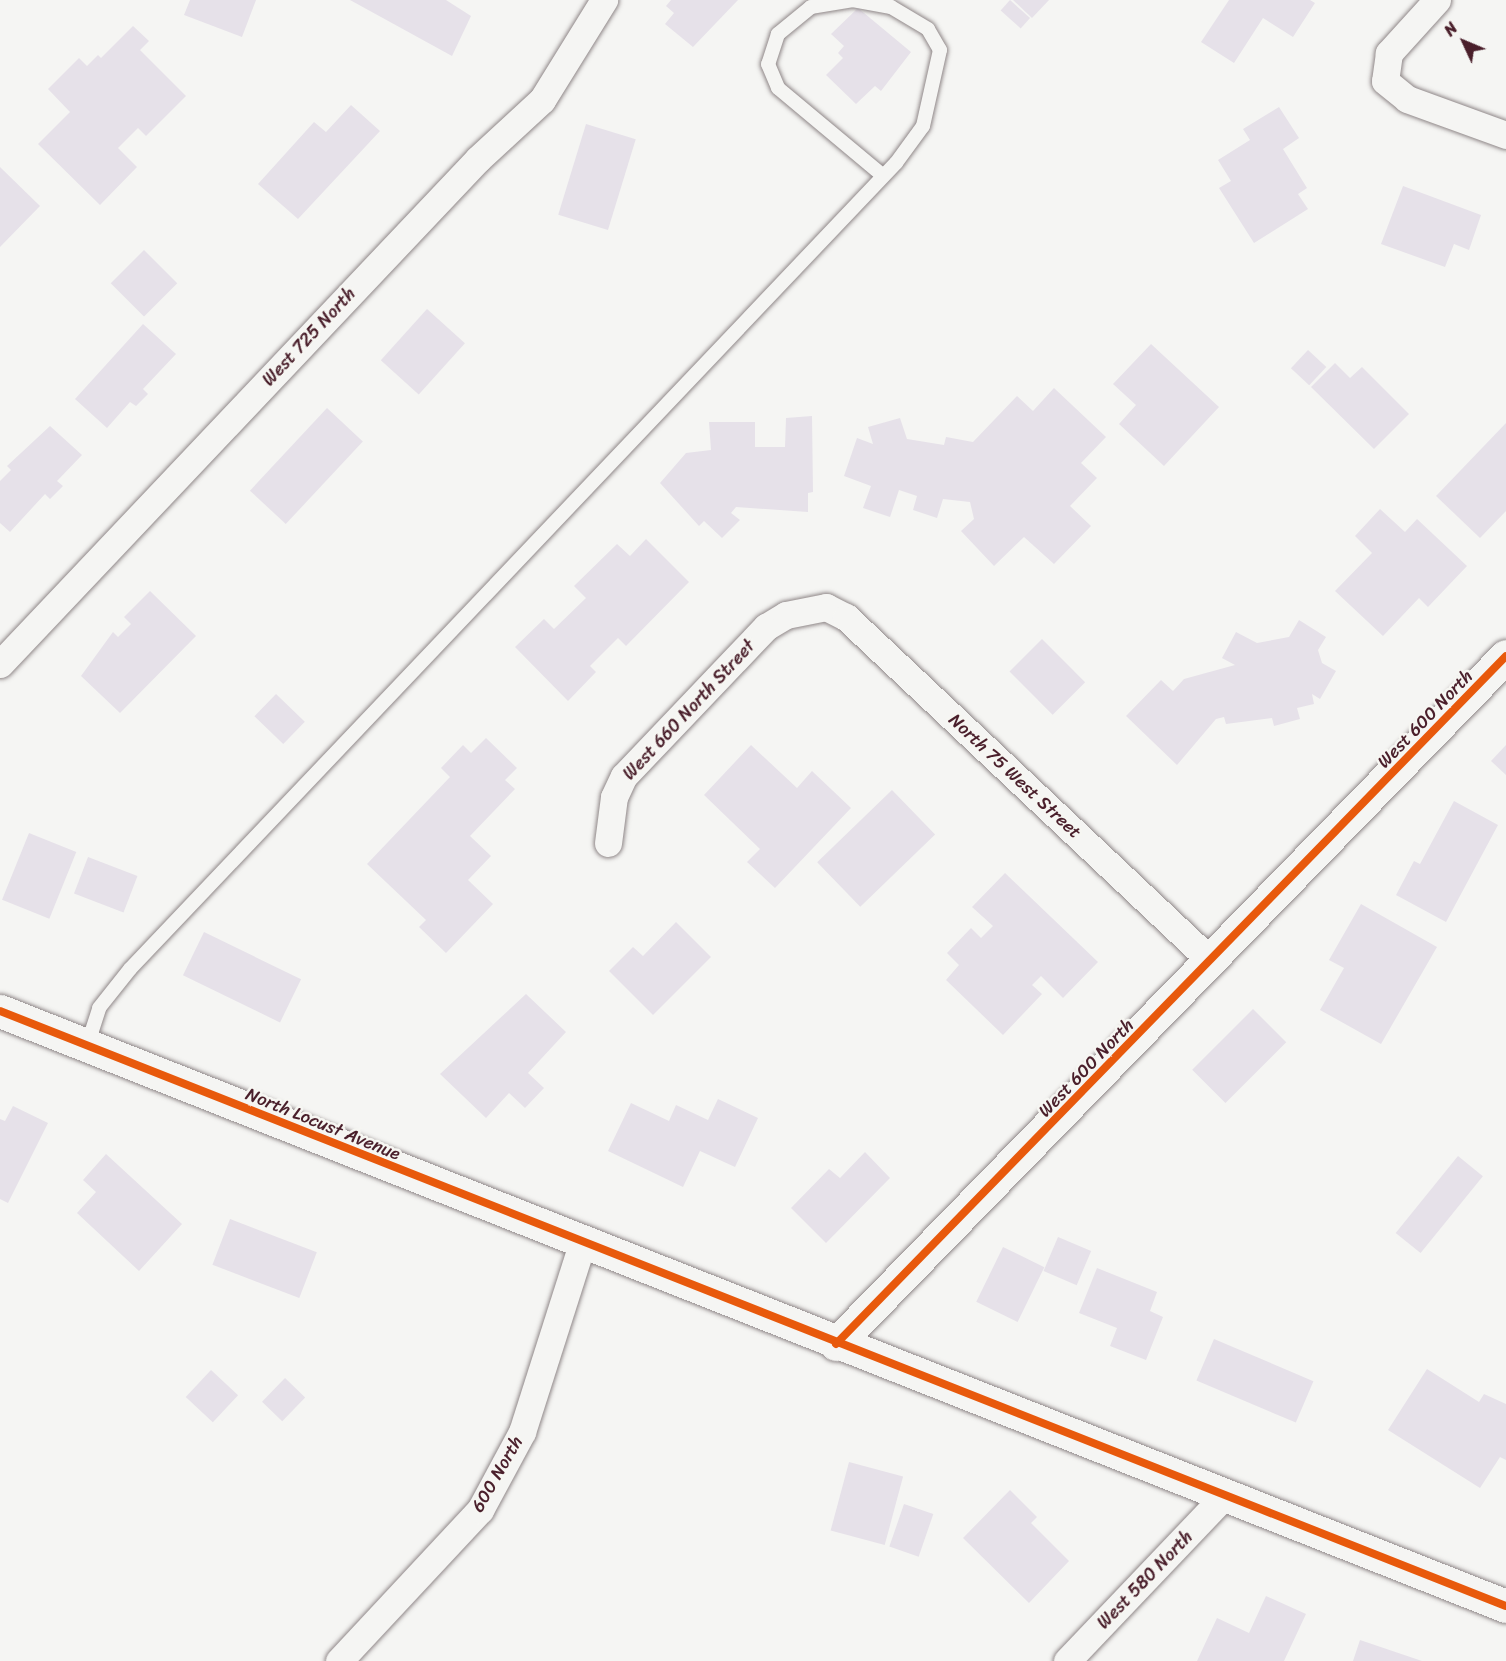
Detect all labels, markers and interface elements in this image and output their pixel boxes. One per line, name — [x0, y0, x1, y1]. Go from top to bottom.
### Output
north arrow — [1434, 12, 1494, 72]
text: N — [1436, 15, 1465, 43]
street label: West 725 North — [258, 283, 360, 391]
street label: West 660 North Street — [618, 635, 760, 785]
street label: West 600 North — [1373, 665, 1477, 773]
street label: North 75 West Street — [944, 709, 1086, 843]
street label: West 600 North — [1034, 1014, 1138, 1122]
street label: North Locust Avenue — [243, 1083, 403, 1165]
street label: 600 North — [467, 1432, 527, 1516]
street label: West 580 North — [1093, 1526, 1197, 1634]

